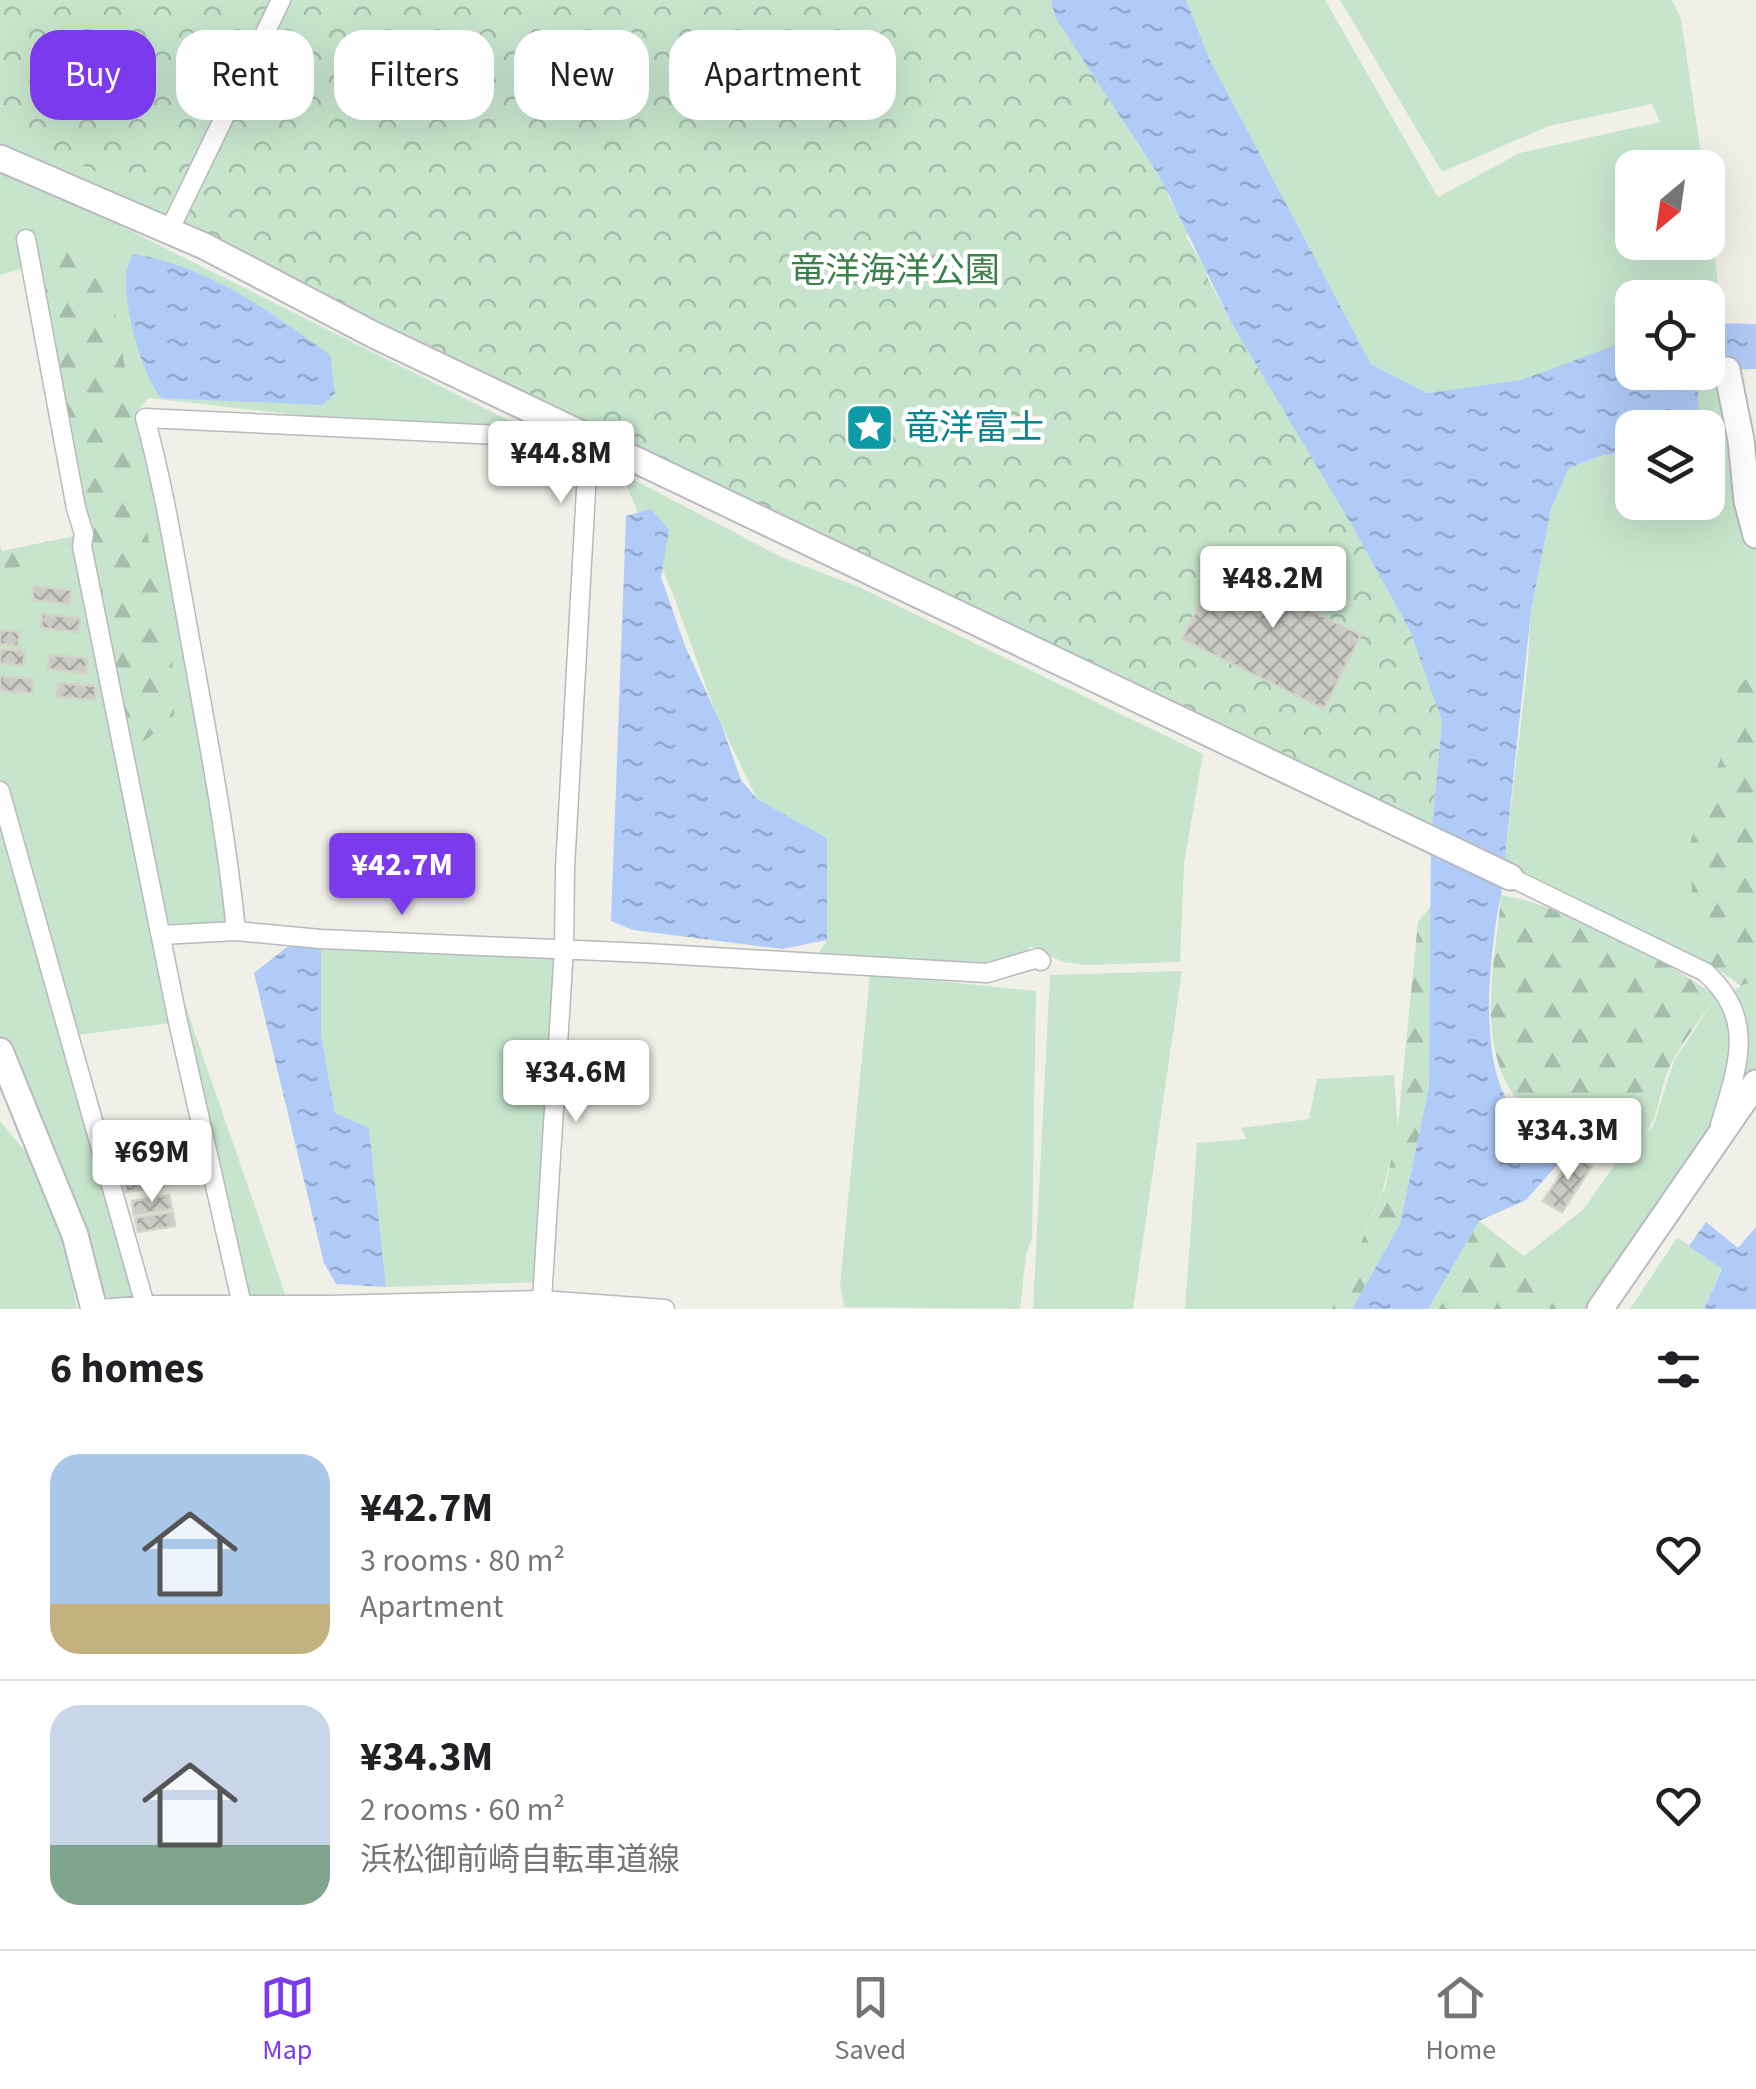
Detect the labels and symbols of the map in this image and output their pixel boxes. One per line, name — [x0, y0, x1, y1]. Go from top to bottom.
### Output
north arrow — [1615, 150, 1725, 260]
park label: 竜洋海洋公園 — [790, 246, 1000, 296]
place icon: 竜洋富士 — [843, 401, 895, 453]
place label: 竜洋富士 — [904, 403, 1044, 453]
pin: ¥44.8M — [480, 421, 642, 506]
pin: ¥48.2M — [1192, 546, 1354, 631]
pin: ¥42.7M — [321, 833, 483, 918]
pin: ¥34.6M — [495, 1040, 657, 1125]
pin: ¥34.3M — [1487, 1098, 1649, 1183]
pin: ¥69M — [93, 1120, 211, 1205]

